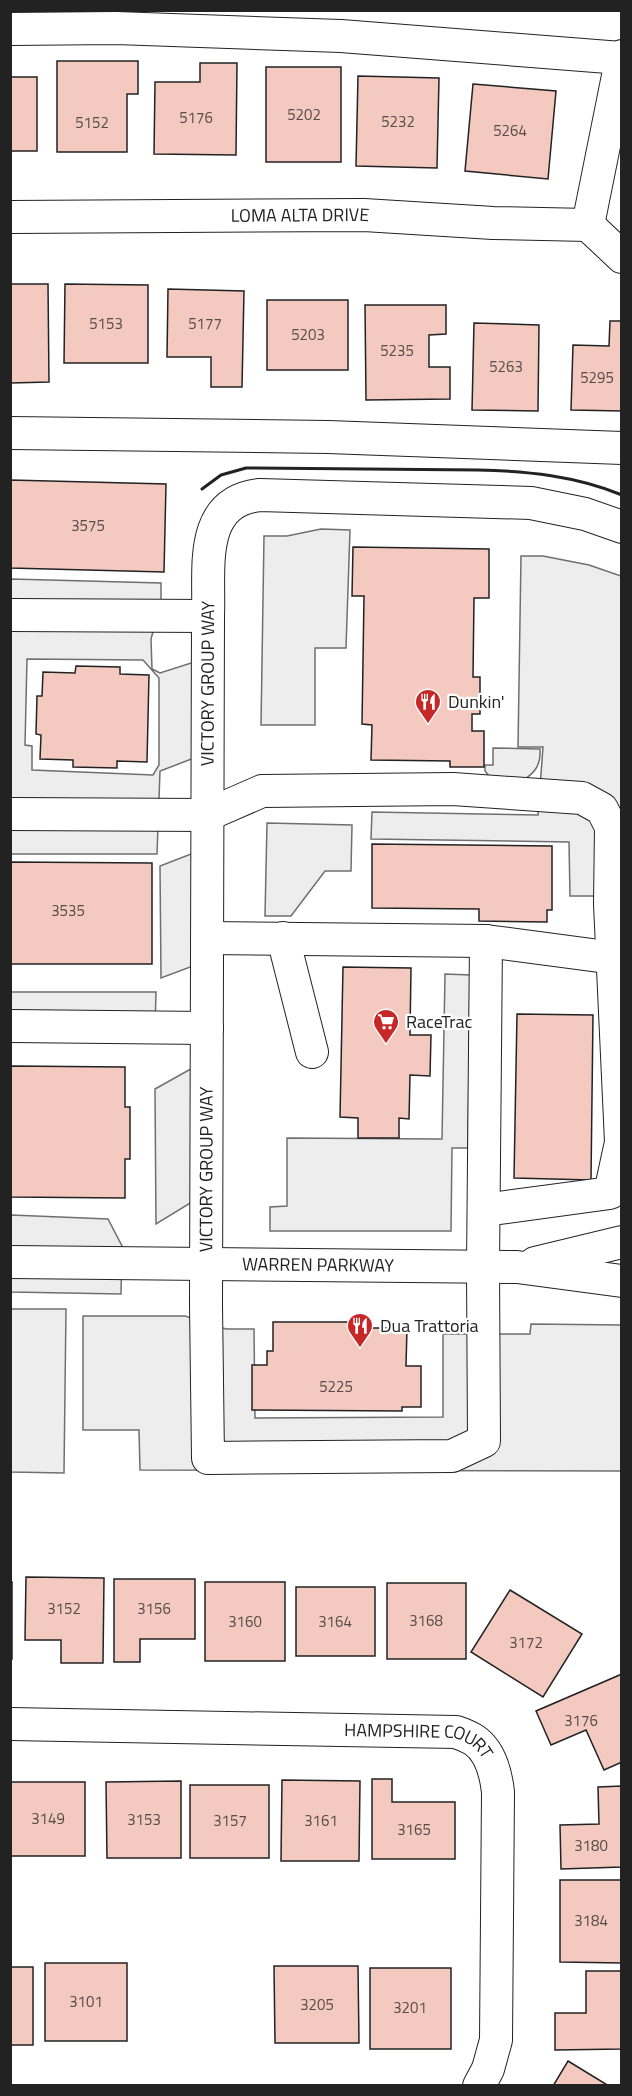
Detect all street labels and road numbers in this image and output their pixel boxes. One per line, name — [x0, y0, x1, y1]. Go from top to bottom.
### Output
street label: LOMA ALTA DRIVE — [231, 201, 370, 229]
street label: VICTORY GROUP WAY — [194, 600, 221, 766]
street label: VICTORY GROUP WAY — [192, 1086, 220, 1252]
street label: WARREN PARKWAY — [242, 1250, 394, 1279]
street label: HAMPSHIRE COURT — [344, 1716, 500, 1764]

